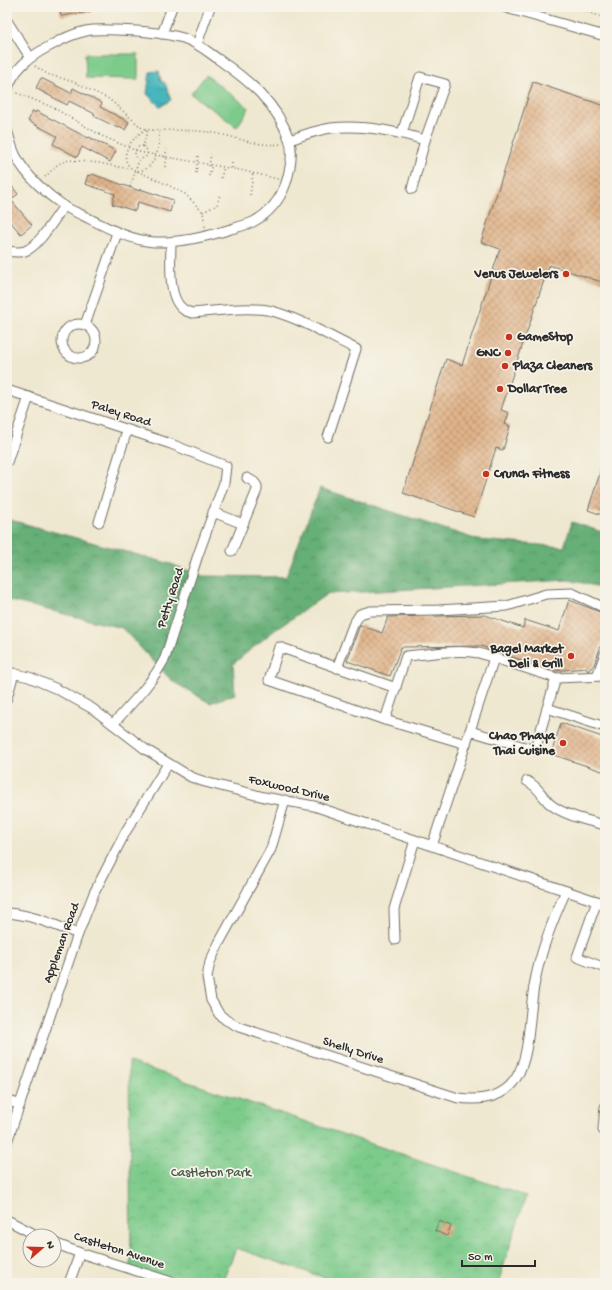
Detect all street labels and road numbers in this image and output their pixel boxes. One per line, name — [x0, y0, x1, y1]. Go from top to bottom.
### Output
street label: Paley Road — [88, 397, 154, 431]
street label: Petty Road — [154, 565, 188, 631]
street label: Foxwood Drive — [246, 772, 331, 806]
street label: Appleman Road — [41, 900, 84, 985]
street label: Shelly Drive — [321, 1034, 386, 1068]
street label: Castleton Avenue — [72, 1229, 166, 1273]

